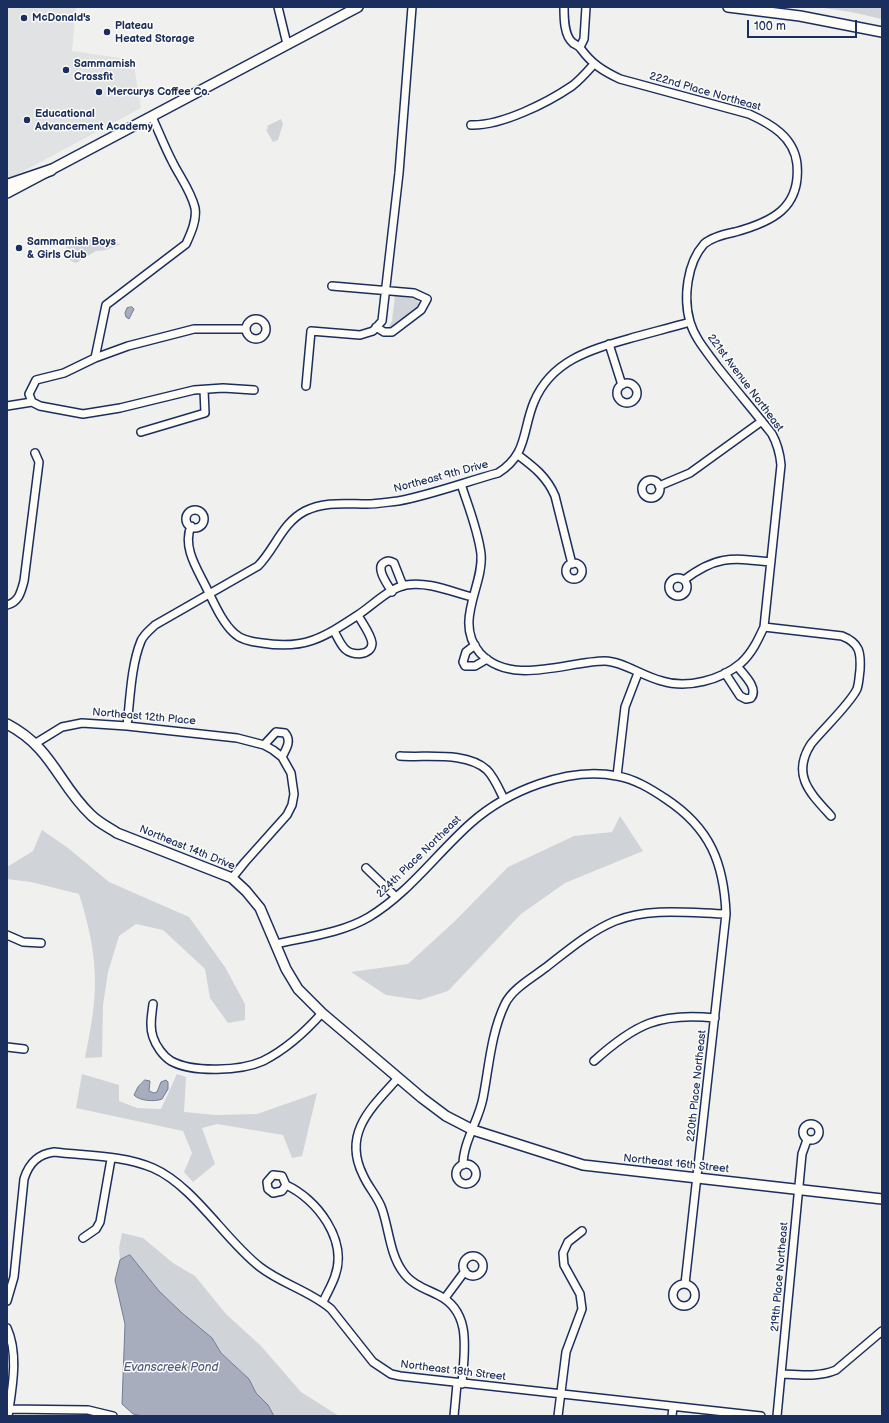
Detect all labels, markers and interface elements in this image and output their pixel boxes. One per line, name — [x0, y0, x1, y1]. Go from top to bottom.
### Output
place label: McDonald's — [32, 11, 91, 25]
scale bar — [749, 12, 859, 38]
marker: McDonald's — [19, 13, 29, 23]
place label: Plateau Heated Storage — [115, 19, 194, 45]
text: 100 m — [754, 19, 786, 34]
marker: Plateau Heated Storage — [102, 27, 112, 37]
place label: Sammamish Crossfit — [74, 57, 136, 83]
marker: Sammamish Crossfit — [61, 65, 71, 75]
street label: 222nd Place Northeast — [648, 70, 762, 114]
place label: Mercurys Coffee Co. — [107, 85, 210, 99]
marker: Mercurys Coffee Co. — [94, 87, 104, 97]
place label: Educational Advancement Academy — [35, 107, 153, 133]
marker: Educational Advancement Academy — [22, 115, 32, 125]
place label: Sammamish Boys & Girls Club — [27, 235, 116, 261]
marker: Sammamish Boys & Girls Club — [14, 243, 24, 253]
street label: 221st Avenue Northeast — [704, 332, 786, 434]
street label: Northeast 9th Drive — [392, 458, 490, 496]
street label: Northeast 12th Place — [92, 706, 196, 728]
street label: 224th Place Northeast — [374, 813, 464, 901]
street label: Northeast 14th Drive — [137, 823, 237, 873]
street label: 220th Place Northeast — [685, 1029, 709, 1143]
street label: Northeast 16th Street — [622, 1152, 730, 1176]
street label: 219th Place Northeast — [769, 1222, 791, 1332]
street label: Northeast 18th Street — [400, 1358, 506, 1384]
water label: Evanscreek Pond — [124, 1361, 218, 1375]

